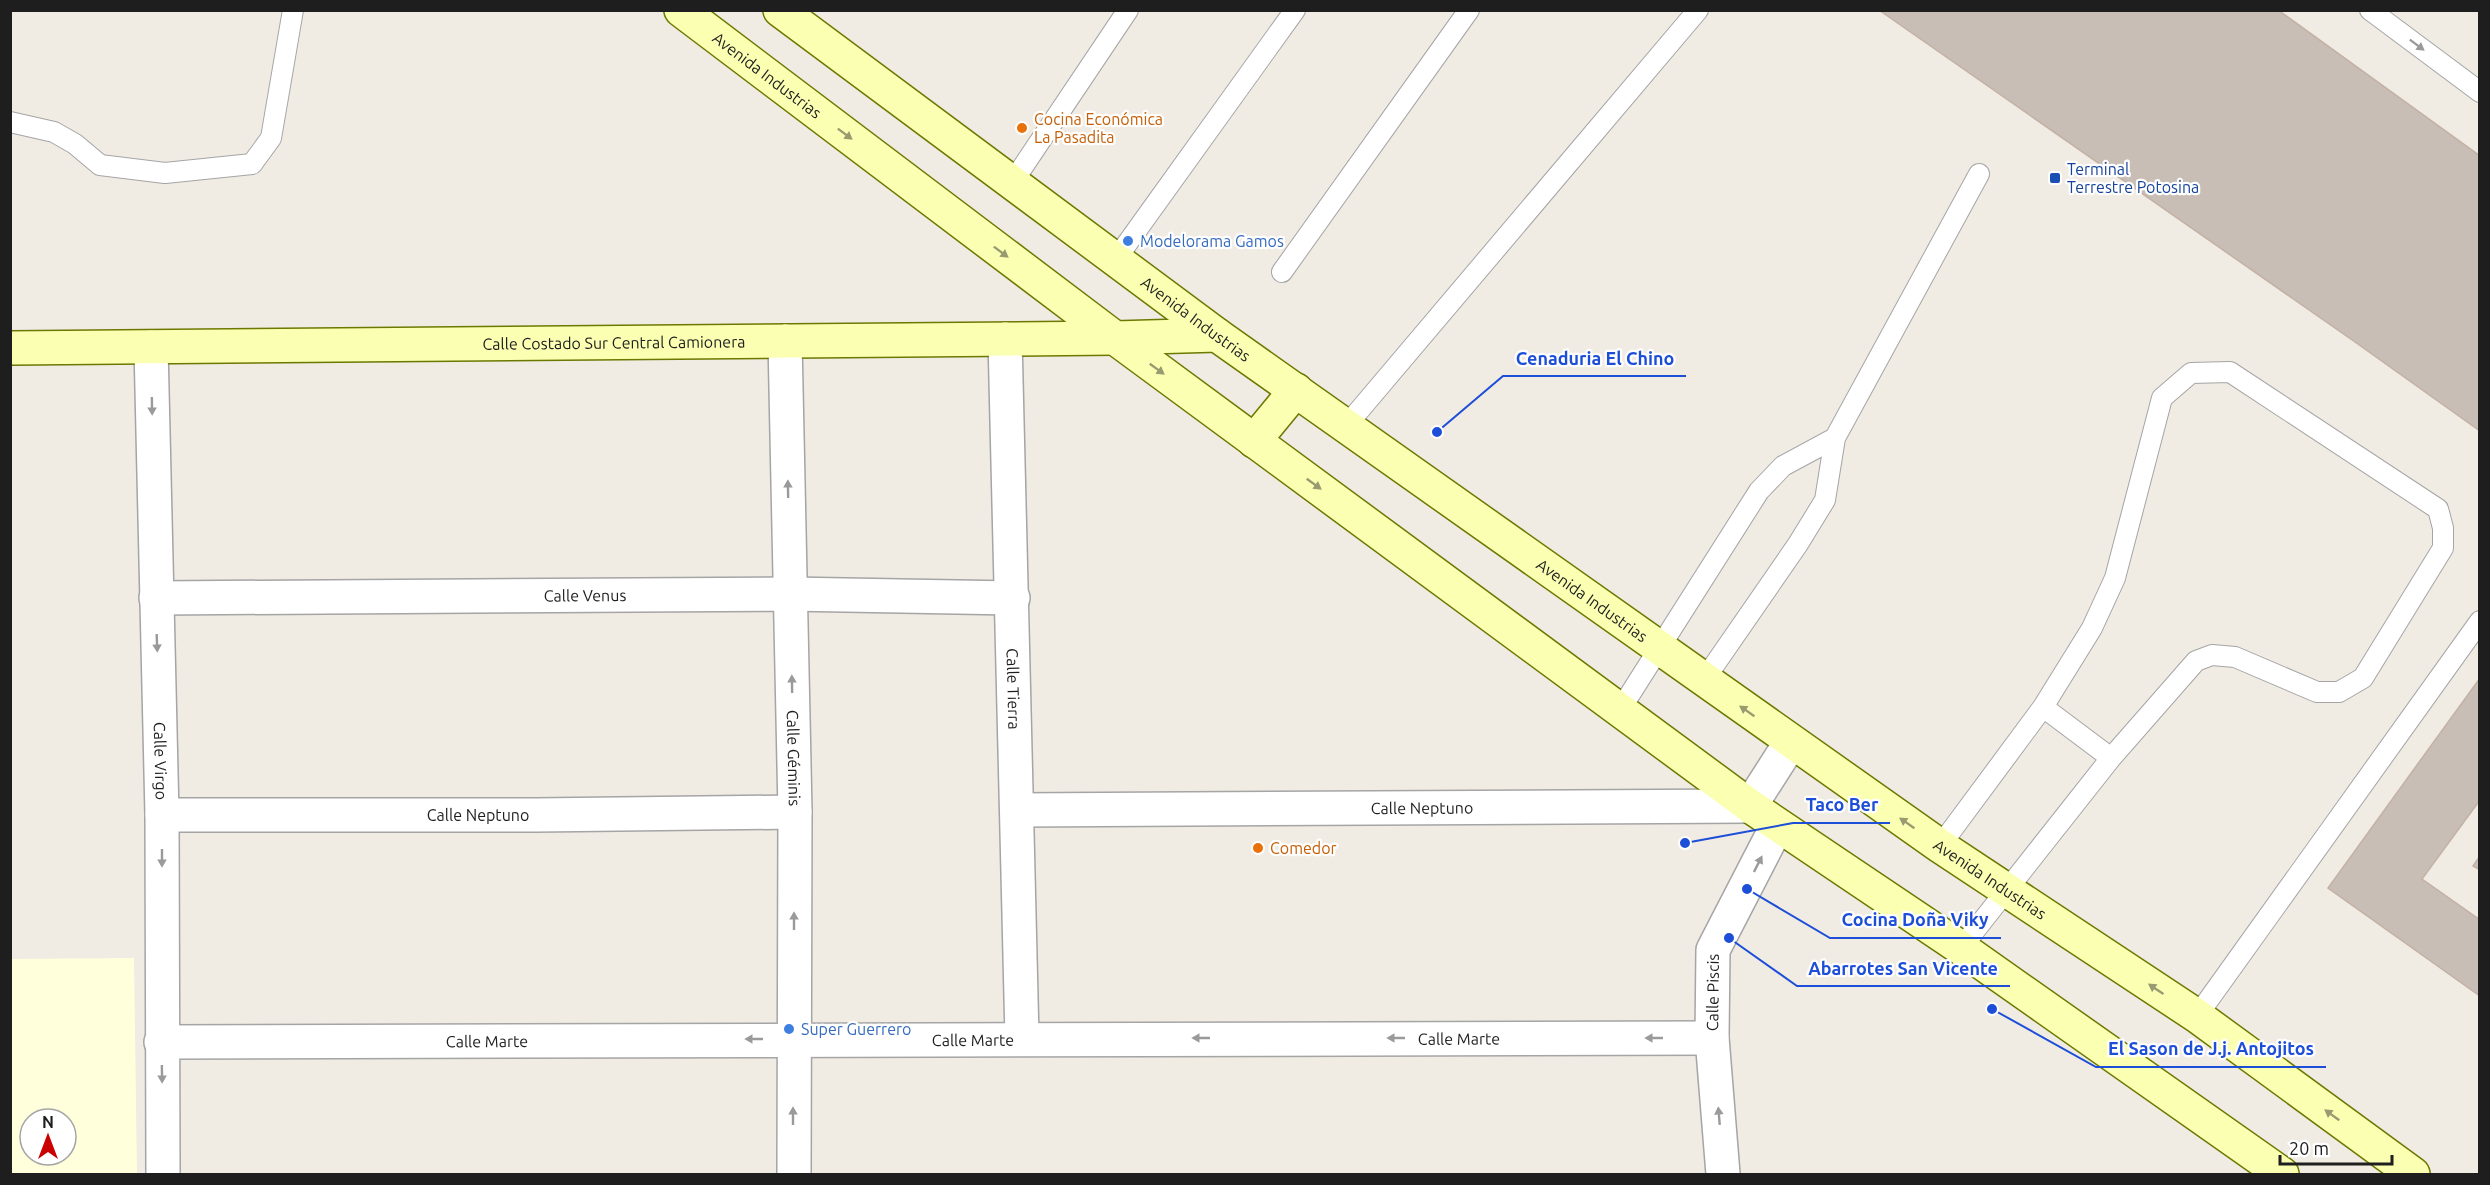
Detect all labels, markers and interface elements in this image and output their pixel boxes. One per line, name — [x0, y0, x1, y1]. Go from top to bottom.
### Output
street label: Avenida Industrias — [709, 28, 825, 122]
one-way arrow — [2409, 39, 2425, 52]
place label: Cocina Económica La Pasadita — [1034, 110, 1163, 146]
marker: Cocina Económica La Pasadita — [1015, 121, 1029, 135]
one-way arrow — [838, 128, 853, 140]
place label: Terminal Terrestre Potosina — [2067, 160, 2199, 196]
marker: Terminal Terrestre Potosina — [2048, 171, 2062, 185]
place label: Modelorama Gamos — [1140, 232, 1284, 250]
marker: Modelorama Gamos — [1121, 234, 1135, 248]
one-way arrow — [992, 246, 1008, 258]
street label: Avenida Industrias — [1138, 273, 1254, 365]
street label: Calle Costado Sur Central Camionera — [482, 332, 746, 353]
callout: Cenaduria El Chino — [1503, 340, 1686, 376]
text: Cenaduria El Chino — [1516, 348, 1674, 368]
one-way arrow — [1148, 363, 1164, 375]
one-way arrow — [147, 396, 157, 415]
one-way arrow — [1306, 478, 1321, 490]
one-way arrow — [783, 480, 793, 499]
street label: Avenida Industrias — [1533, 555, 1651, 645]
street label: Calle Venus — [544, 586, 626, 605]
one-way arrow — [153, 633, 162, 652]
street label: Calle Tierra — [1004, 648, 1023, 730]
one-way arrow — [787, 675, 796, 694]
one-way arrow — [1740, 705, 1756, 717]
street label: Calle Géminis — [784, 710, 804, 806]
street label: Calle Virgo — [151, 722, 171, 800]
callout: Taco Ber — [1793, 787, 1890, 823]
text: Taco Ber — [1806, 794, 1879, 814]
street label: Calle Neptuno — [1371, 799, 1473, 817]
street label: Calle Neptuno — [427, 806, 529, 824]
one-way arrow — [1899, 817, 1915, 829]
street label: Avenida Industrias — [1930, 835, 2050, 923]
place label: Comedor — [1270, 839, 1337, 857]
marker: Comedor — [1251, 841, 1265, 855]
one-way arrow — [157, 849, 167, 868]
one-way arrow — [1752, 855, 1762, 873]
callout: Cocina Doña Viky — [1830, 902, 2001, 938]
text: Cocina Doña Viky — [1841, 909, 1989, 929]
one-way arrow — [789, 912, 799, 931]
callout: Abarrotes San Vicente — [1797, 950, 2010, 986]
street label: Calle Piscis — [1703, 953, 1722, 1031]
text: Abarrotes San Vicente — [1808, 958, 1998, 978]
one-way arrow — [2148, 984, 2165, 995]
place label: Super Guerrero — [801, 1020, 911, 1038]
marker: Super Guerrero — [782, 1022, 796, 1036]
street label: Calle Marte — [1418, 1030, 1500, 1048]
street label: Calle Marte — [932, 1031, 1014, 1049]
callout: El Sason de J.j. Antojitos — [2096, 1031, 2326, 1067]
street label: Calle Marte — [446, 1032, 528, 1050]
one-way arrow — [1191, 1033, 1210, 1043]
one-way arrow — [1386, 1033, 1405, 1043]
one-way arrow — [1644, 1033, 1663, 1043]
one-way arrow — [744, 1034, 763, 1044]
text: El Sason de J.j. Antojitos — [2108, 1038, 2314, 1058]
one-way arrow — [157, 1065, 167, 1084]
north arrow — [18, 1107, 78, 1167]
one-way arrow — [789, 1107, 798, 1126]
one-way arrow — [1714, 1107, 1724, 1126]
one-way arrow — [2324, 1109, 2340, 1121]
text: N — [42, 1113, 54, 1131]
scale bar — [2280, 1128, 2392, 1166]
text: 20 m — [2289, 1138, 2329, 1158]

